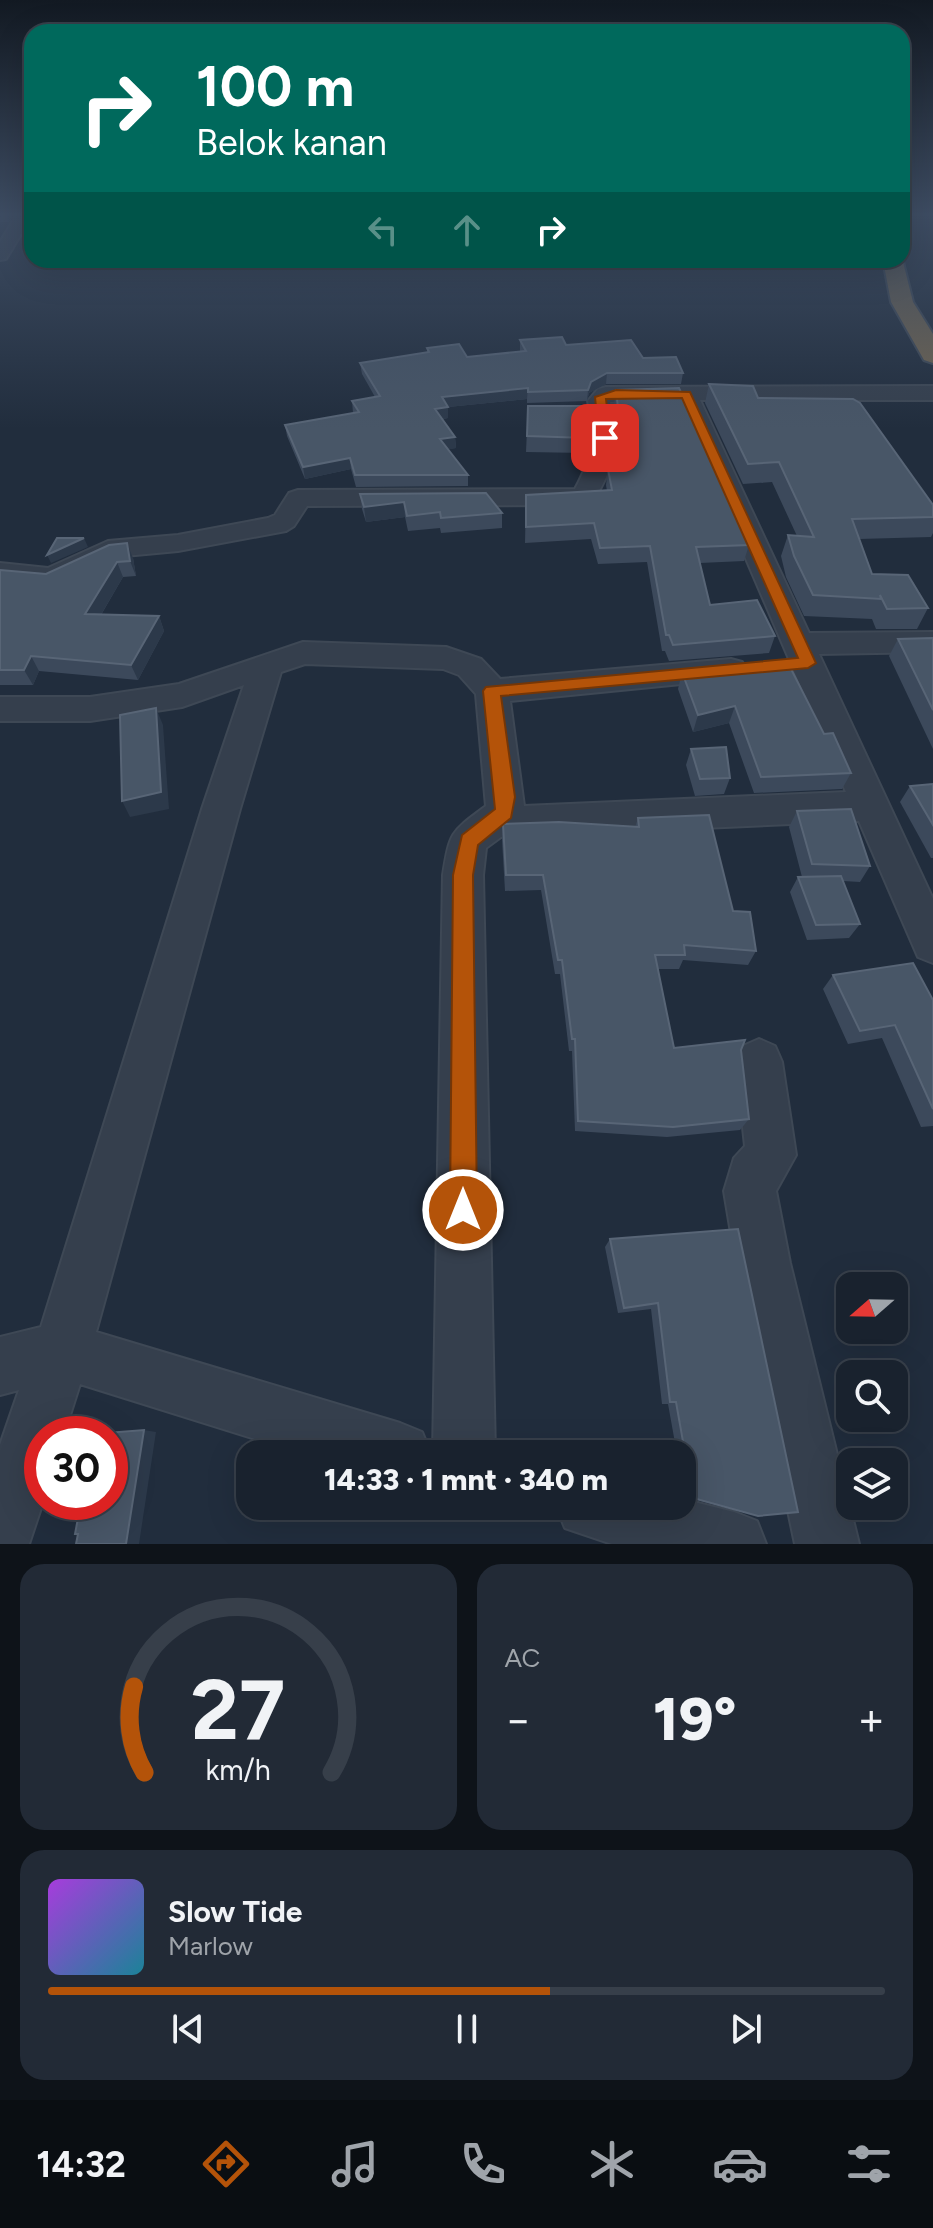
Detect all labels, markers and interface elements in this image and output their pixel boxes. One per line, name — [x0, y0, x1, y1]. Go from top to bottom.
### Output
text: 100 m — [196, 53, 354, 120]
icon: right — [64, 56, 168, 160]
text: Belok kanan — [196, 121, 387, 164]
icon: left — [361, 208, 405, 252]
icon: ahead — [445, 208, 489, 252]
icon: right — [529, 208, 573, 252]
pin — [571, 404, 639, 472]
icon: arrive — [583, 416, 627, 460]
position arrow — [421, 1168, 505, 1252]
north arrow — [836, 1272, 908, 1344]
map controls — [836, 1272, 908, 1520]
button: search — [836, 1360, 908, 1432]
speed limit sign: 30 — [24, 1416, 128, 1520]
button: layers — [836, 1448, 908, 1520]
text: 14:33 · 1 mnt · 340 m — [324, 1461, 608, 1498]
text: AC — [505, 1642, 540, 1674]
text: 27 — [191, 1660, 285, 1760]
text: 19° — [653, 1683, 737, 1755]
text: − — [505, 1693, 532, 1746]
text: + — [858, 1693, 885, 1746]
text: km/h — [206, 1753, 271, 1787]
text: Slow Tide — [168, 1893, 302, 1930]
text: Marlow — [168, 1930, 253, 1962]
icon: previous — [166, 2007, 210, 2051]
icon: pause — [445, 2007, 489, 2051]
icon: next — [724, 2007, 768, 2051]
icon: directions — [198, 2136, 254, 2192]
icon: music — [327, 2136, 383, 2192]
icon: phone — [455, 2136, 511, 2192]
icon: climate — [584, 2136, 640, 2192]
icon: car — [712, 2136, 768, 2192]
icon: filters — [841, 2136, 897, 2192]
text: 14:32 — [36, 2143, 126, 2186]

